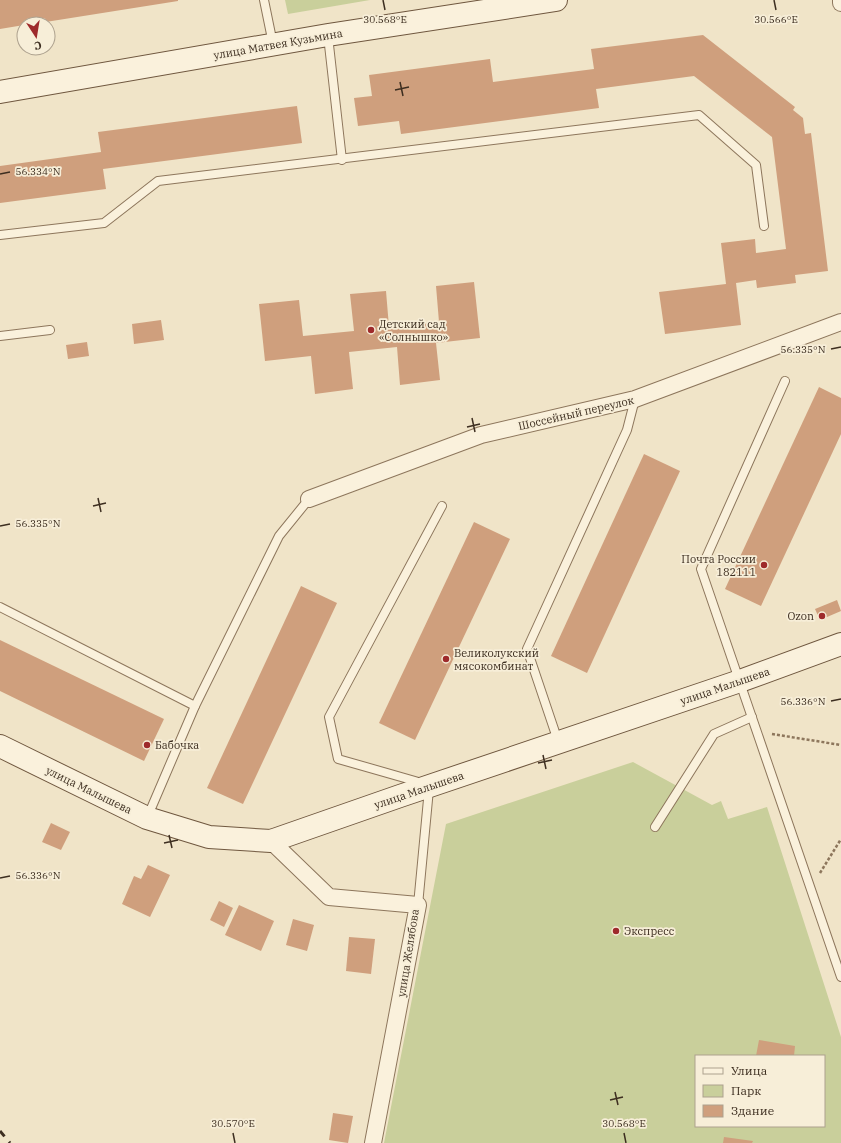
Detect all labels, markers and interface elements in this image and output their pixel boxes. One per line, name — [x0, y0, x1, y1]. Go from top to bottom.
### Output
text: 30.568°E — [363, 13, 407, 26]
text: 30.566°E — [754, 13, 798, 26]
north arrow — [16, 16, 56, 56]
street label: улица Матвея Кузьмина — [212, 26, 344, 62]
text: С — [33, 38, 43, 53]
text: 56.334°N — [15, 165, 61, 178]
place label: Детский сад «Солнышко» — [379, 317, 449, 344]
marker: Детский сад «Солнышко» — [366, 325, 376, 335]
text: 56.335°N — [780, 343, 826, 356]
street label: Шоссейный переулок — [517, 393, 636, 433]
text: 56.335°N — [15, 517, 61, 530]
place label: Почта России 182111 — [681, 552, 756, 579]
marker: Почта России 182111 — [759, 560, 769, 570]
place label: Ozon — [787, 609, 814, 623]
marker: Ozon — [817, 611, 827, 621]
place label: Великолукский мясокомбинат — [454, 646, 539, 673]
marker: Великолукский мясокомбинат — [441, 654, 451, 664]
street label: улица Малышева — [678, 664, 772, 708]
text: 56.336°N — [780, 695, 826, 708]
place label: Бабочка — [155, 738, 199, 752]
marker: Бабочка — [142, 740, 152, 750]
street label: улица Малышева — [44, 763, 134, 817]
street label: улица Малышева — [372, 768, 466, 812]
text: 56.336°N — [15, 869, 61, 882]
street label: улица Желябова — [394, 908, 422, 998]
place label: Экспресс — [624, 924, 675, 938]
marker: Экспресс — [611, 926, 621, 936]
legend — [695, 1055, 825, 1127]
text: Улица — [731, 1063, 768, 1078]
text: Парк — [731, 1083, 761, 1098]
text: Здание — [731, 1103, 774, 1118]
text: 30.570°E — [211, 1117, 255, 1130]
text: 30.568°E — [602, 1117, 646, 1130]

